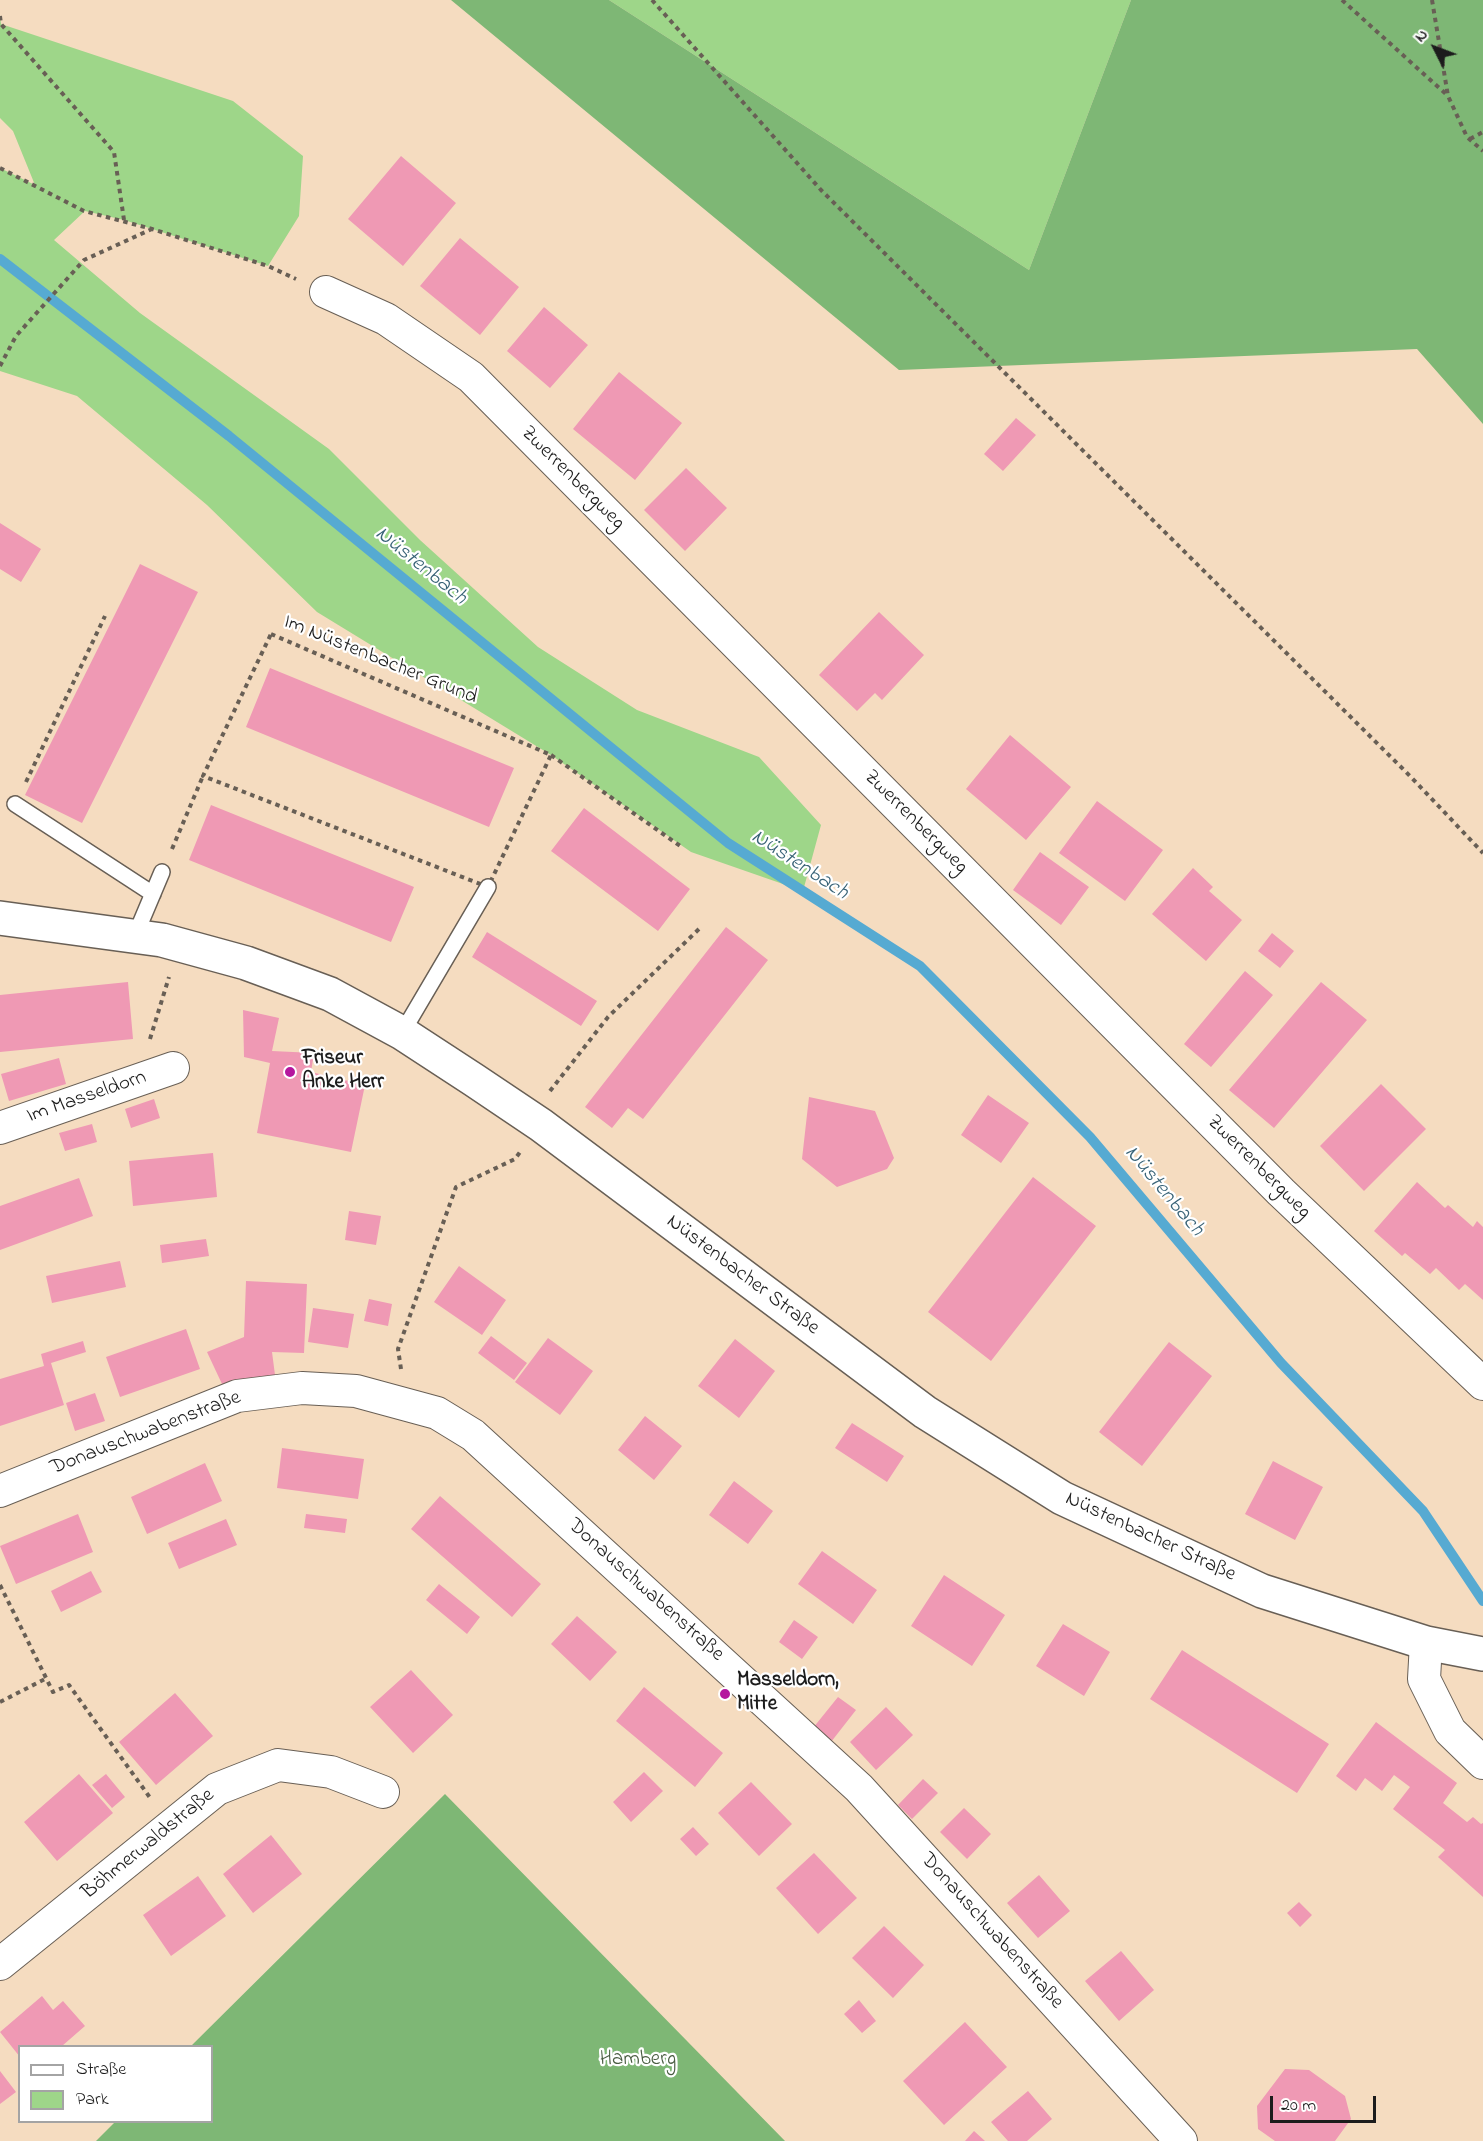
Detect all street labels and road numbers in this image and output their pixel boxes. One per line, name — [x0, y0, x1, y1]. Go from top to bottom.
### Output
street label: Zwerrenbergweg — [515, 422, 629, 536]
street label: Im Nüstenbacher Grund — [279, 611, 481, 711]
street label: Zwerrenbergweg — [858, 766, 972, 880]
street label: Im Masseldorn — [24, 1066, 150, 1130]
street label: Zwerrenbergweg — [1201, 1111, 1315, 1225]
street label: Nüstenbacher Straße — [660, 1210, 824, 1342]
street label: Donauschwabenstraße — [47, 1386, 245, 1482]
street label: Nüstenbacher Straße — [1061, 1487, 1239, 1589]
street label: Donauschwabenstraße — [562, 1514, 728, 1668]
street label: Böhmerwaldstraße — [78, 1784, 220, 1906]
street label: Donauschwabenstraße — [914, 1849, 1068, 2015]

